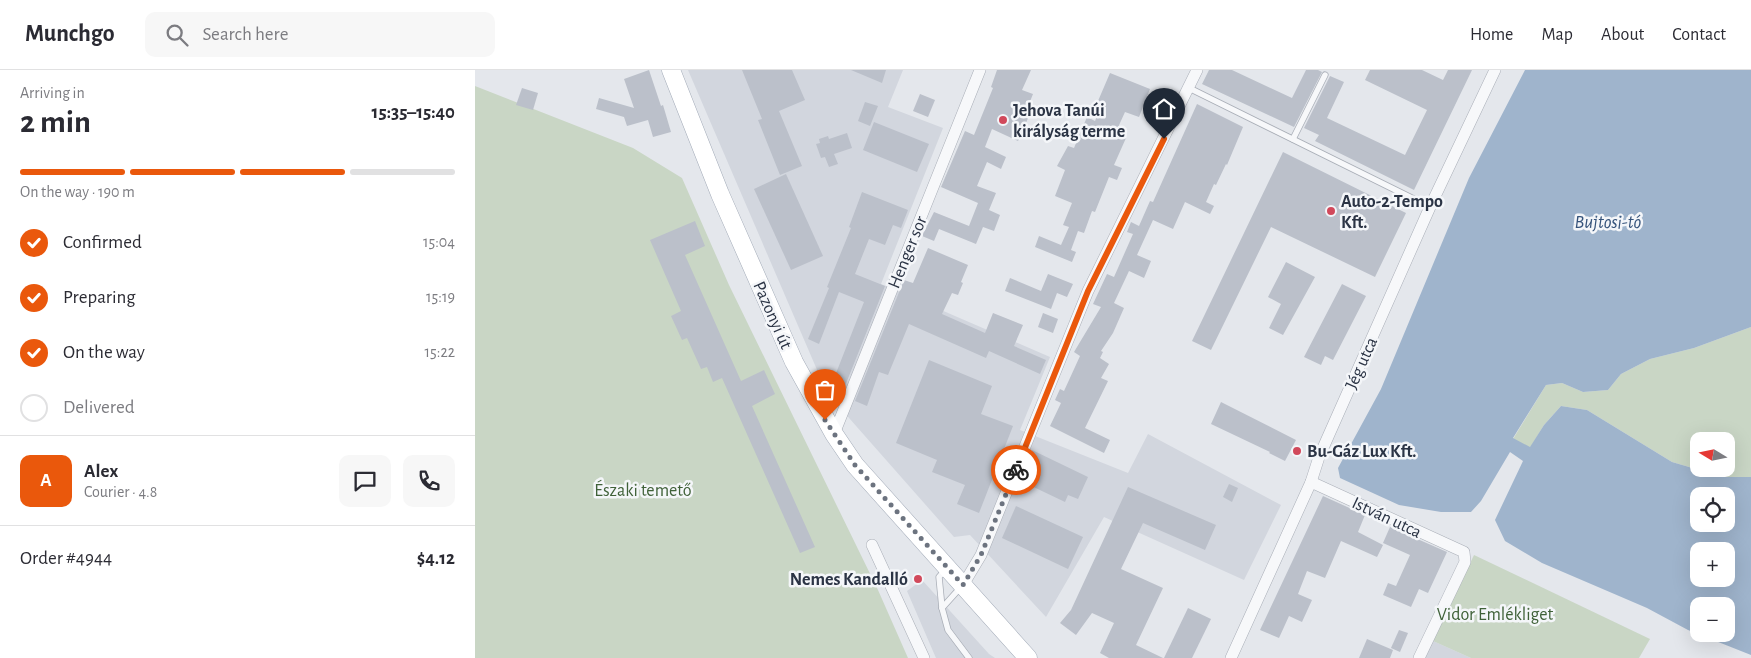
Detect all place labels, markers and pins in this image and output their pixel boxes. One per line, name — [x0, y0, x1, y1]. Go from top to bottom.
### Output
pin — [1143, 88, 1185, 139]
place label: Jehova Tanúi királyság terme — [1013, 102, 1125, 141]
marker: Jehova Tanúi királyság terme — [997, 114, 1009, 126]
place label: Auto-2-Tempo Kft. — [1341, 193, 1443, 232]
marker: Auto-2-Tempo Kft. — [1325, 205, 1337, 217]
pin — [804, 369, 846, 420]
place label: Bu-Gáz Lux Kft. — [1307, 443, 1416, 461]
marker: Bu-Gáz Lux Kft. — [1291, 445, 1303, 457]
place label: Nemes Kandalló — [790, 571, 908, 589]
marker: Nemes Kandalló — [912, 573, 924, 585]

